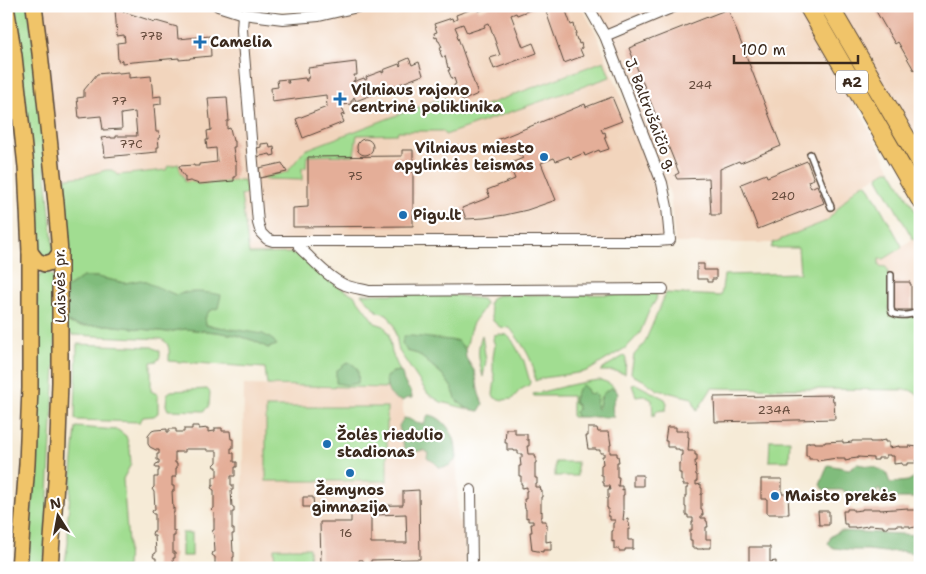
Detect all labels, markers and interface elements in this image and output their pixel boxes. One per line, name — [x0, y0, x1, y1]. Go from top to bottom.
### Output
house number: 77B — [139, 28, 163, 44]
place label: Camelia — [210, 32, 273, 52]
scale bar — [734, 32, 857, 64]
marker: Camelia — [194, 36, 206, 48]
text: 100 m — [741, 40, 786, 60]
street label: J. Baltrušaičio g. — [620, 55, 682, 175]
road number: A2 — [836, 70, 868, 94]
house number: 244 — [688, 77, 712, 93]
place label: Vilniaus rajono centrinė poliklinika — [351, 80, 504, 117]
marker: Vilniaus rajono centrinė poliklinika — [333, 92, 347, 106]
house number: 77 — [111, 93, 127, 109]
house number: 77C — [119, 136, 143, 152]
place label: Vilniaus miesto apylinkės teismas — [394, 138, 534, 175]
marker: Vilniaus miesto apylinkės teismas — [538, 151, 550, 163]
house number: 75 — [347, 168, 363, 184]
house number: 240 — [771, 188, 795, 204]
place label: Pigu.lt — [413, 205, 461, 225]
marker: Pigu.lt — [397, 209, 409, 221]
street label: Laisvės pr. — [49, 249, 71, 323]
house number: 234A — [758, 402, 791, 418]
place label: Žolės riedulio stadionas — [337, 424, 443, 462]
marker: Žolės riedulio stadionas — [321, 438, 333, 450]
marker: Žemynos gimnazija — [344, 467, 356, 479]
place label: Žemynos gimnazija — [312, 479, 389, 517]
place label: Maisto prekės — [785, 486, 897, 506]
marker: Maisto prekės — [769, 490, 781, 502]
north arrow — [32, 492, 82, 542]
text: N — [48, 493, 63, 513]
house number: 16 — [339, 525, 353, 541]

